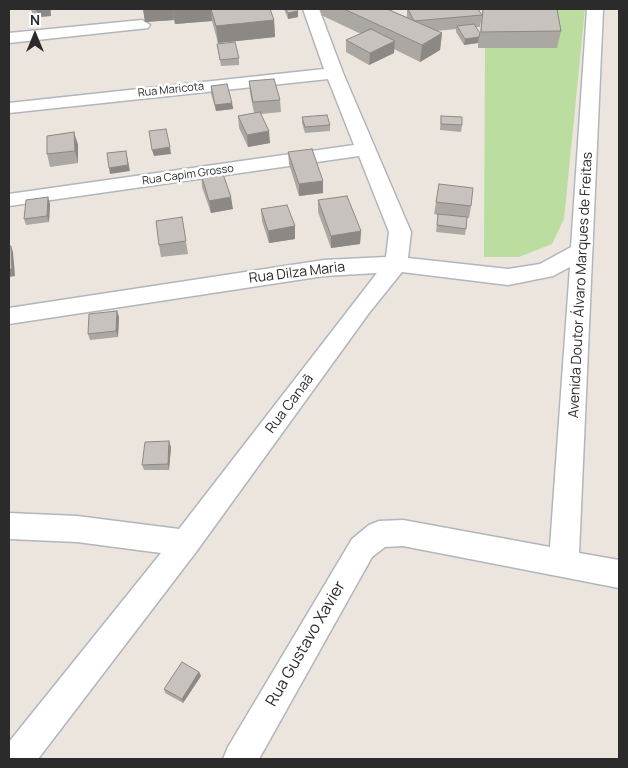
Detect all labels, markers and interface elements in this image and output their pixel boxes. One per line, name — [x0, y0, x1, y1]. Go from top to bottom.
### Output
north arrow — [10, 10, 60, 60]
text: N — [30, 10, 40, 29]
street label: Rua Maricota — [137, 80, 205, 100]
street label: Avenida Doutor Álvaro Marques de Freitas — [566, 151, 596, 419]
street label: Rua Capim Grosso — [141, 162, 235, 188]
street label: Rua Dilza Maria — [248, 259, 346, 287]
street label: Rua Canaã — [262, 371, 318, 437]
street label: Rua Gustavo Xavier — [262, 578, 350, 710]

